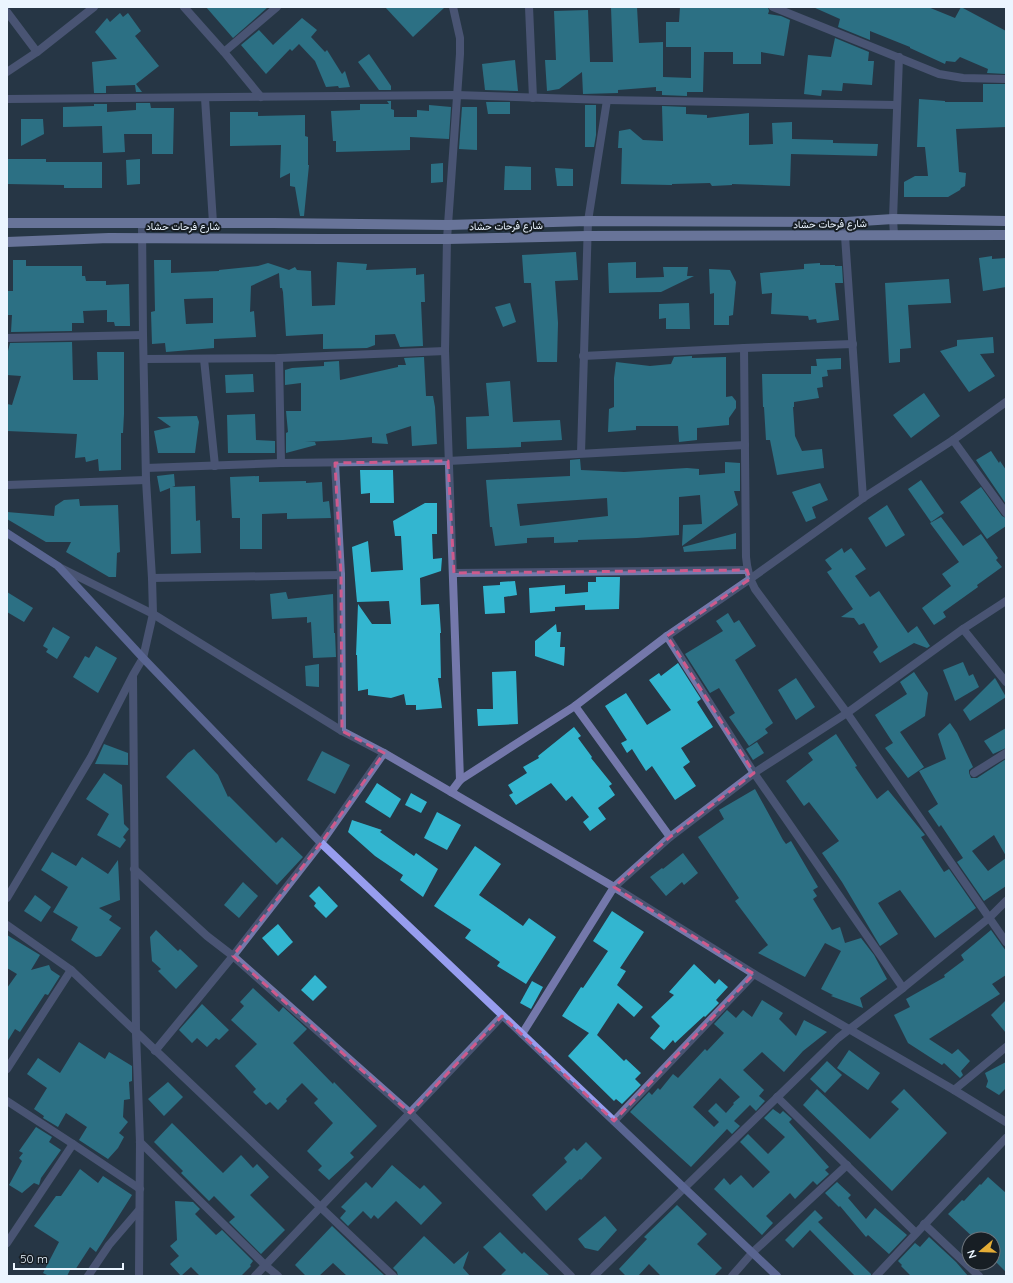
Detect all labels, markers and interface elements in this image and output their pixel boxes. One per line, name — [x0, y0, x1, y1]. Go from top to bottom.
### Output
street label: شارع فرحات حشاد — [793, 217, 867, 231]
street label: شارع فرحات حشاد — [469, 219, 543, 233]
street label: شارع فرحات حشاد — [146, 220, 220, 233]
north arrow — [961, 1231, 1001, 1271]
scale bar — [14, 1245, 123, 1271]
text: N — [964, 1248, 979, 1260]
text: 50 m — [20, 1251, 48, 1266]

